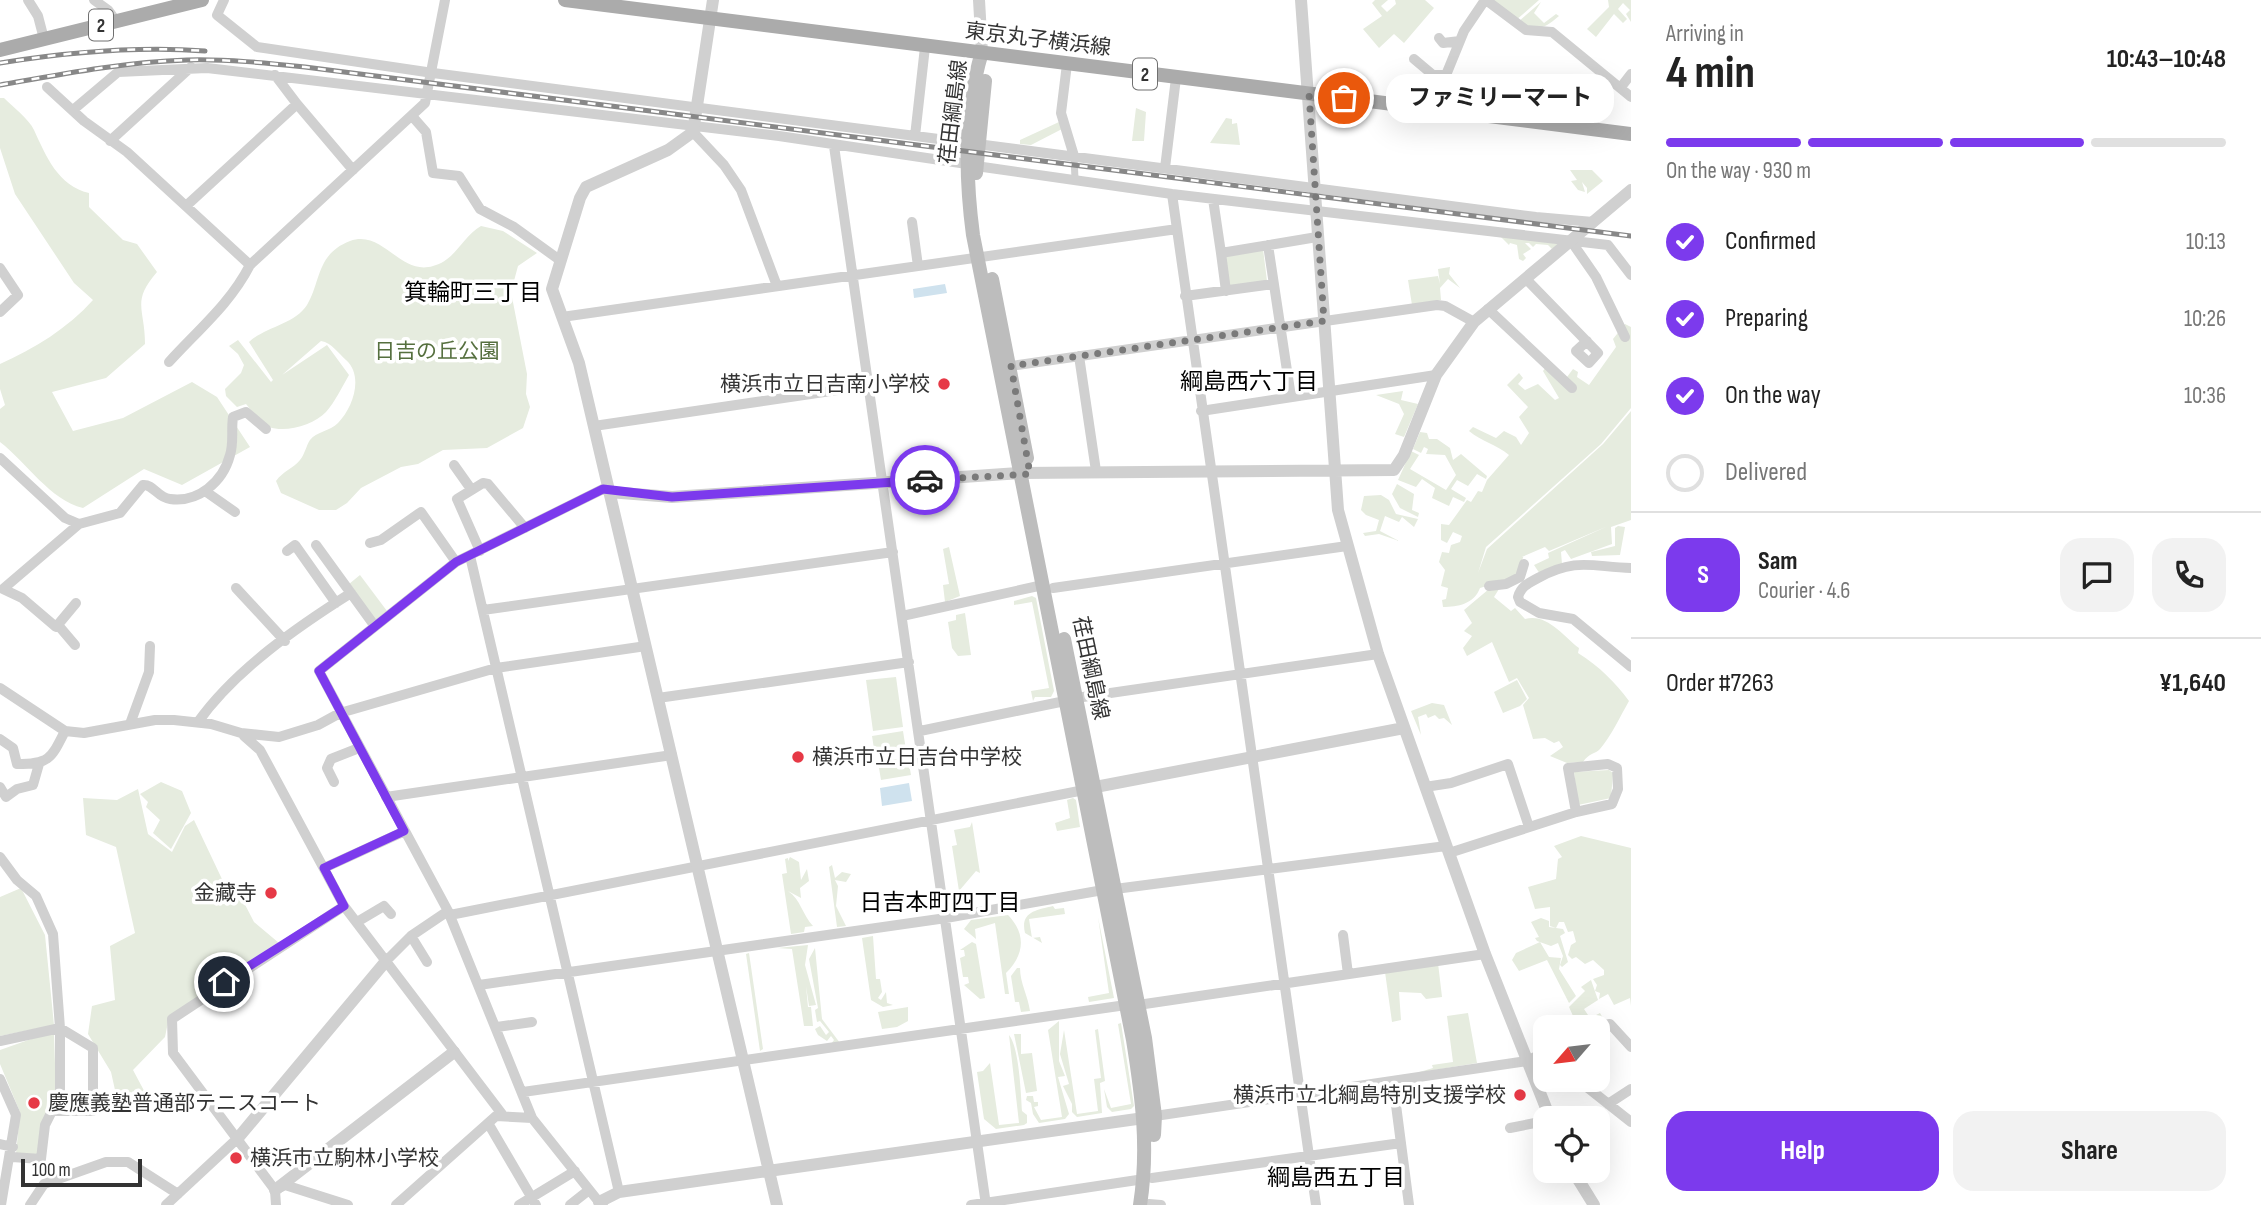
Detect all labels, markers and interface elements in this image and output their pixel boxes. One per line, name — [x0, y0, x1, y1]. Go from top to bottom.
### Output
road number: 2 — [89, 10, 113, 41]
street label: 東京丸子横浜線 — [963, 18, 1112, 61]
text: Arriving in — [1666, 20, 1744, 48]
text: 10:43–10:48 — [2107, 44, 2226, 75]
text: 4 min — [1666, 46, 1755, 101]
street label: 荏田綱島線 — [935, 58, 972, 166]
road number: 2 — [1133, 58, 1157, 90]
pin — [1314, 68, 1374, 128]
callout: ファミリーマート — [1386, 74, 1614, 122]
icon: bag — [1325, 79, 1363, 117]
text: ファミリーマート — [1408, 84, 1592, 112]
text: On the way · 930 m — [1666, 157, 1811, 185]
icon: check — [1666, 223, 1704, 261]
text: Confirmed — [1725, 226, 1816, 257]
text: 10:13 — [2186, 228, 2226, 256]
district label: 箕輪町三丁目 — [404, 279, 542, 307]
icon: check — [1666, 300, 1704, 338]
text: Preparing — [1725, 303, 1808, 334]
text: 10:26 — [2184, 305, 2226, 333]
park label: 日吉の丘公園 — [374, 339, 500, 364]
district label: 綱島西六丁目 — [1180, 368, 1318, 396]
place label: 横浜市立日吉南小学校 — [720, 372, 930, 397]
marker: 横浜市立日吉南小学校 — [936, 376, 952, 392]
icon: check — [1666, 377, 1704, 415]
text: On the way — [1725, 380, 1821, 411]
text: 10:36 — [2184, 382, 2226, 410]
courier — [890, 445, 960, 515]
text: Delivered — [1725, 457, 1807, 488]
icon: car — [906, 461, 944, 499]
button: chat — [2060, 538, 2134, 612]
button: phone — [2152, 538, 2226, 612]
text: Sam — [1758, 546, 1798, 577]
text: S — [1697, 560, 1709, 591]
text: Courier · 4.6 — [1758, 577, 1850, 605]
street label: 荏田綱島線 — [1067, 614, 1114, 722]
text: Order #7263 — [1666, 668, 1774, 699]
text: ¥1,640 — [2159, 668, 2226, 699]
place label: 横浜市立日吉台中学校 — [812, 745, 1022, 770]
marker: 横浜市立日吉台中学校 — [790, 749, 806, 765]
place label: 金藏寺 — [194, 881, 257, 906]
marker: 金藏寺 — [263, 885, 279, 901]
district label: 日吉本町四丁目 — [860, 889, 1021, 917]
pin — [194, 952, 254, 1012]
icon: home — [205, 963, 243, 1001]
north arrow — [1533, 1015, 1610, 1092]
map controls — [1533, 1015, 1610, 1183]
place label: 横浜市立北綱島特別支援学校 — [1233, 1083, 1506, 1108]
marker: 横浜市立北綱島特別支援学校 — [1512, 1087, 1528, 1103]
place label: 慶應義塾普通部テニスコート — [48, 1091, 321, 1116]
marker: 慶應義塾普通部テニスコート — [26, 1095, 42, 1111]
button: locate — [1533, 1106, 1610, 1183]
button: Help — [1666, 1111, 1939, 1191]
button: Share — [1953, 1111, 2226, 1191]
place label: 横浜市立駒林小学校 — [250, 1146, 439, 1171]
marker: 横浜市立駒林小学校 — [228, 1150, 244, 1166]
scale bar — [21, 1156, 142, 1188]
text: 100 m — [32, 1159, 71, 1182]
district label: 綱島西五丁目 — [1267, 1164, 1405, 1192]

